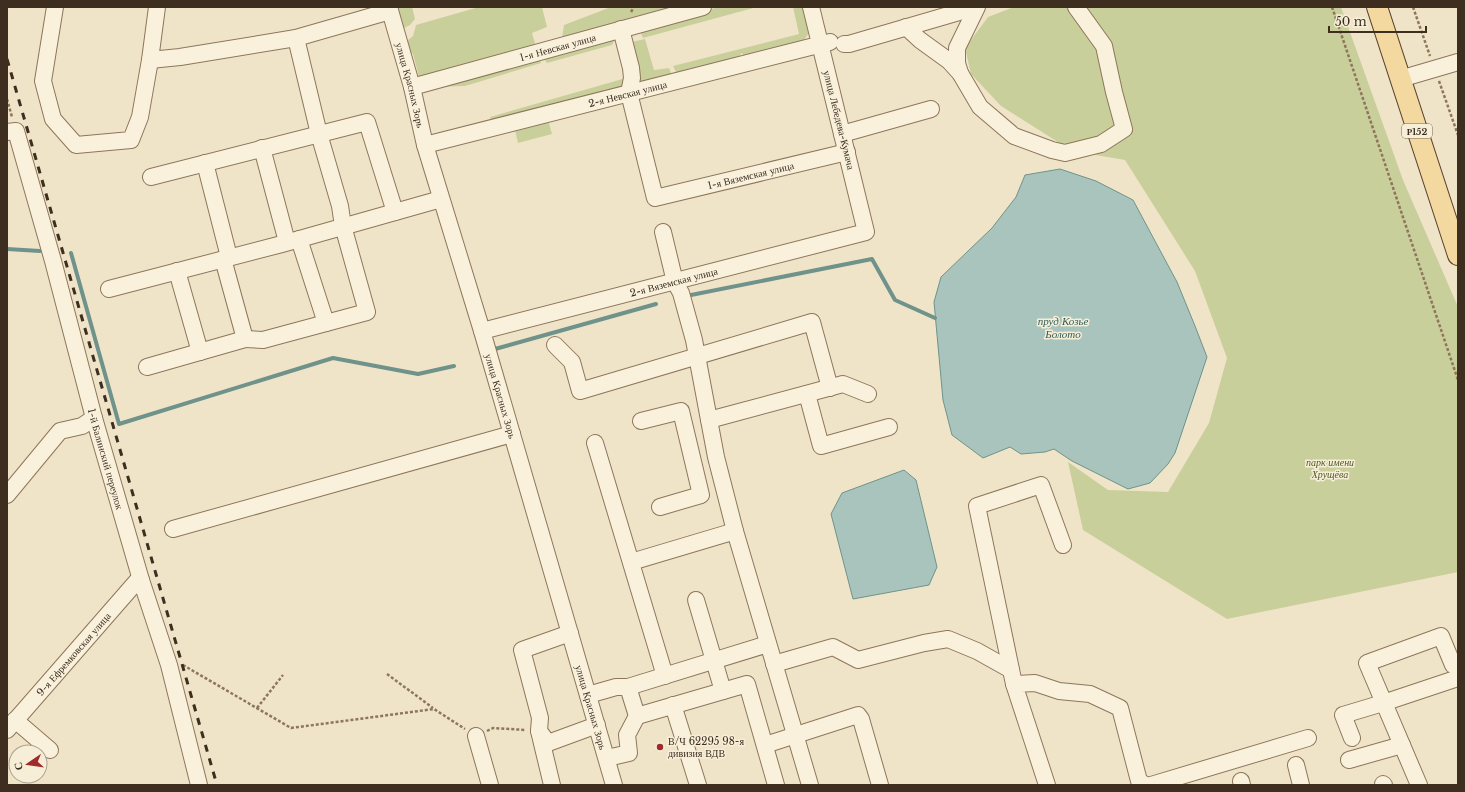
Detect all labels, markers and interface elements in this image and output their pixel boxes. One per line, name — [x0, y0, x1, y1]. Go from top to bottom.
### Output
scale bar — [1329, 8, 1426, 34]
text: 50 m — [1335, 14, 1367, 29]
street label: 1-я Невская улица — [518, 30, 598, 64]
street label: улица Красных Зорь — [393, 41, 428, 129]
street label: улица Лебедева-Кумача — [820, 69, 858, 171]
street label: 2-я Невская улица — [587, 77, 669, 110]
road number: Р152 — [1402, 124, 1432, 138]
street label: 1-я Вяземская улица — [706, 158, 796, 192]
street label: 2-я Вяземская улица — [628, 264, 720, 299]
water label: пруд Козье Болото — [1038, 314, 1088, 341]
street label: улица Красных Зорь — [482, 352, 520, 440]
street label: 1-й Балинский переулок — [85, 407, 127, 511]
park label: парк имени Хрущёва — [1306, 456, 1354, 481]
street label: 9-я Ефремковская улица — [33, 609, 114, 698]
street label: улица Красных Зорь — [573, 663, 610, 752]
place label: В/Ч 62295 98-я дивизия ВДВ — [668, 735, 744, 760]
marker: В/Ч 62295 98-я дивизия ВДВ — [655, 742, 665, 752]
north arrow — [8, 744, 48, 784]
text: С — [11, 761, 26, 772]

